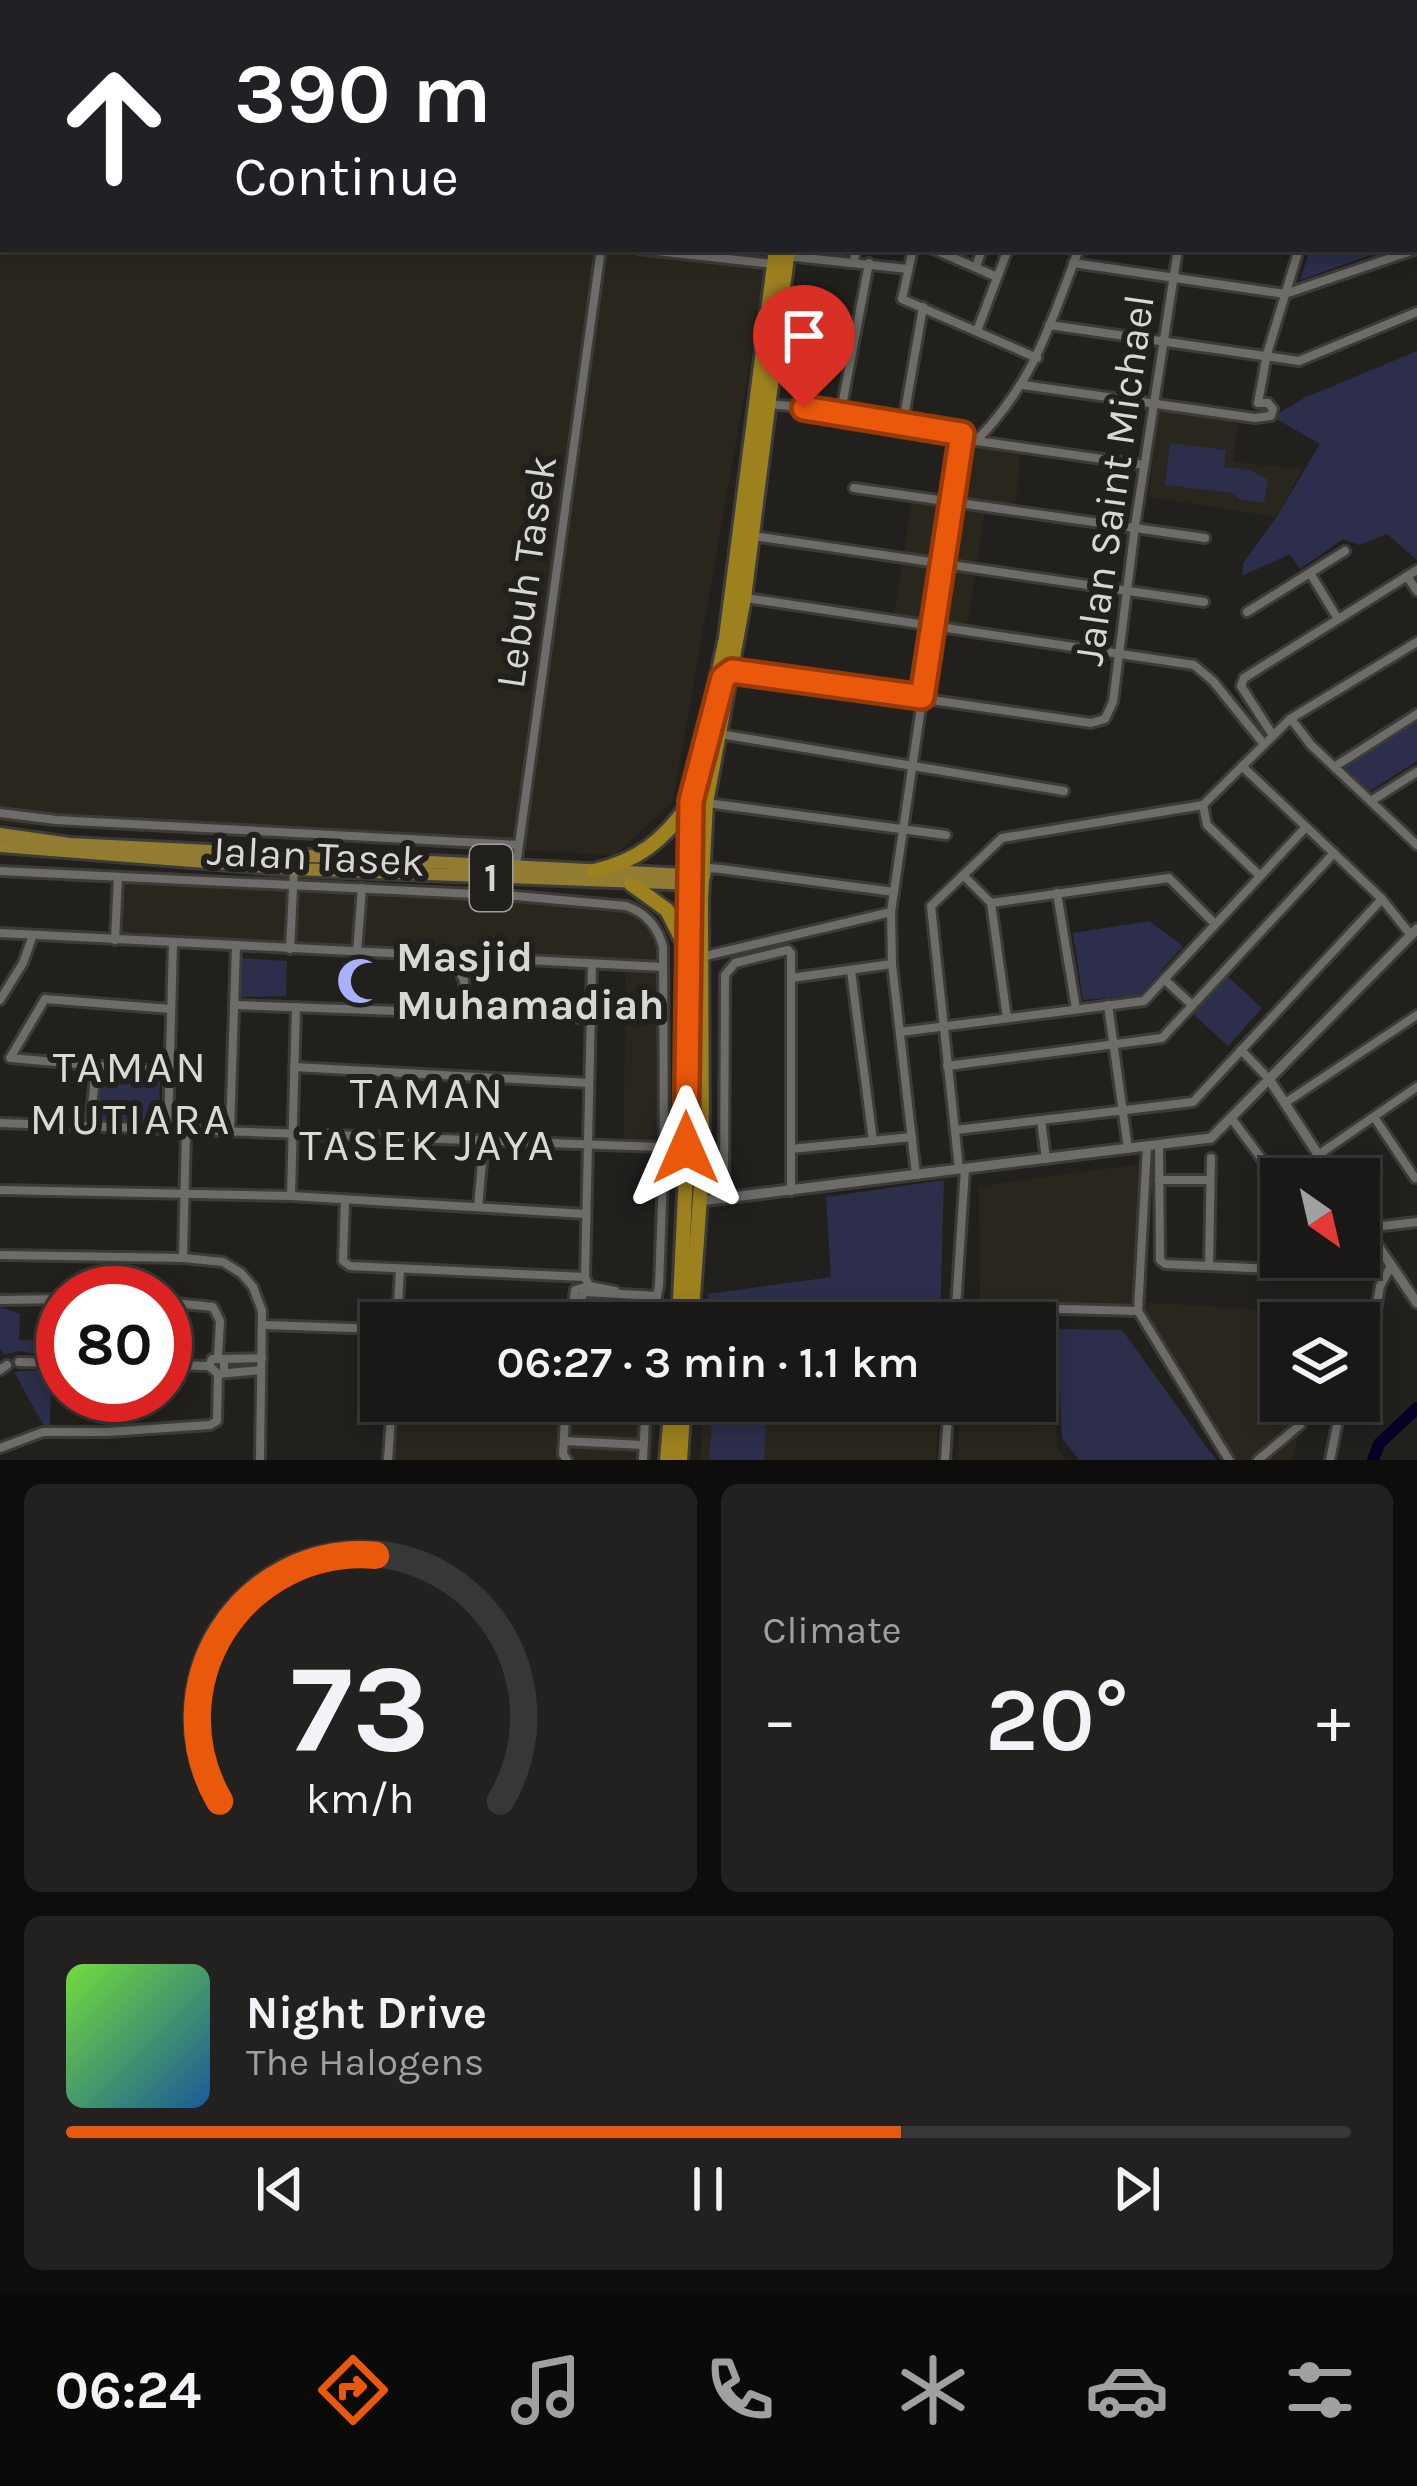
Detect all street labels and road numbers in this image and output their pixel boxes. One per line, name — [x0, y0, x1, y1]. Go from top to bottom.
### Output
street label: Jalan Saint Michael — [1063, 291, 1165, 669]
street label: Lebuh Tasek — [485, 452, 567, 692]
street label: Jalan Tasek — [206, 825, 426, 887]
road number: 1 — [470, 845, 512, 911]

